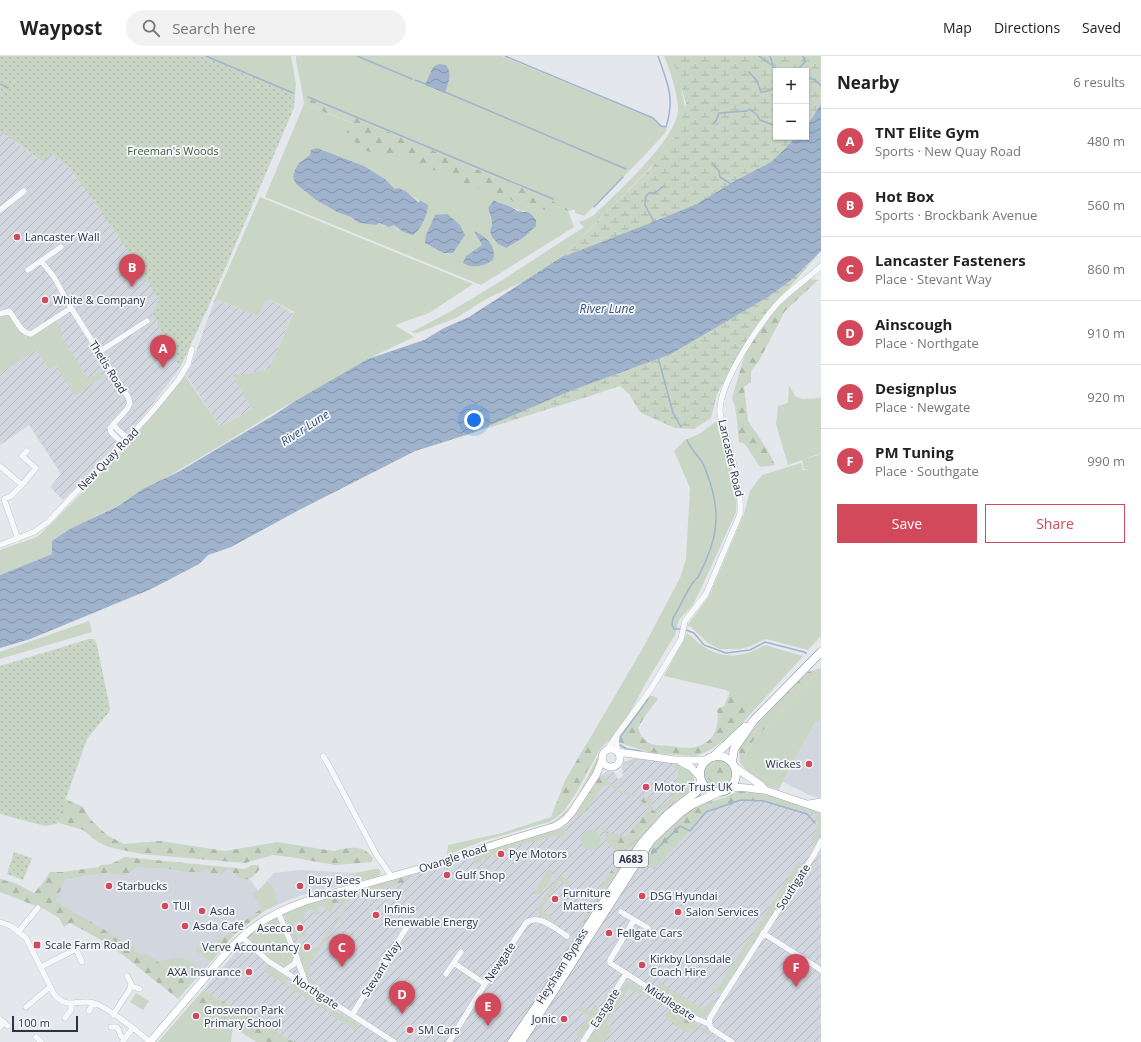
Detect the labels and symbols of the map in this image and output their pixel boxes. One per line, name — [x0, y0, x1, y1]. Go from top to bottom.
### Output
park label: Freeman's Woods — [127, 143, 219, 158]
place label: Lancaster Wall — [25, 229, 100, 244]
marker: Lancaster Wall — [12, 232, 22, 242]
pin: B — [119, 254, 145, 287]
place label: White & Company — [53, 292, 146, 307]
marker: White & Company — [40, 295, 50, 305]
water label: River Lune — [580, 300, 634, 317]
pin: A — [150, 335, 176, 368]
street label: Thetis Road — [86, 337, 131, 396]
water label: River Lune — [277, 406, 332, 450]
your location — [464, 410, 484, 430]
street label: Lancaster Road — [715, 418, 748, 498]
street label: New Quay Road — [74, 424, 141, 493]
place label: Wickes — [766, 756, 801, 771]
marker: Wickes — [804, 759, 814, 769]
place label: Motor Trust UK — [654, 779, 733, 794]
marker: Motor Trust UK — [641, 782, 651, 792]
street label: Ovangle Road — [417, 839, 489, 876]
place label: Pye Motors — [509, 846, 567, 861]
marker: Pye Motors — [496, 849, 506, 859]
road number: A683 — [614, 851, 648, 867]
street label: Southgate — [772, 861, 813, 913]
place label: Gulf Shop — [455, 867, 505, 882]
marker: Gulf Shop — [442, 870, 452, 880]
place label: Busy Bees Lancaster Nursery — [308, 872, 402, 900]
place label: Starbucks — [117, 878, 167, 893]
marker: Starbucks — [104, 881, 114, 891]
marker: Busy Bees Lancaster Nursery — [295, 881, 305, 891]
place label: Furniture Matters — [563, 885, 611, 913]
place label: DSG Hyundai — [650, 888, 718, 903]
marker: DSG Hyundai — [637, 891, 647, 901]
marker: Furniture Matters — [550, 894, 560, 904]
place label: TUI — [173, 898, 190, 913]
marker: TUI — [160, 901, 170, 911]
place label: Infinis Renewable Energy — [384, 901, 479, 929]
place label: Asda — [210, 903, 235, 918]
place label: Salon Services — [686, 904, 759, 919]
marker: Asda — [197, 906, 207, 916]
marker: Salon Services — [673, 907, 683, 917]
marker: Infinis Renewable Energy — [371, 910, 381, 920]
place label: Asda Café — [193, 918, 244, 933]
place label: Asecca — [257, 920, 292, 935]
marker: Asda Café — [180, 921, 190, 931]
marker: Asecca — [295, 923, 305, 933]
street label: Heysham Bypass — [532, 925, 591, 1007]
place label: Fellgate Cars — [617, 925, 682, 940]
marker: Fellgate Cars — [604, 928, 614, 938]
pin: C — [329, 934, 355, 967]
place label: Scale Farm Road — [45, 937, 130, 952]
street label: Stevant Way — [358, 938, 404, 999]
place label: Verve Accountancy — [202, 939, 299, 954]
street label: Newgate — [481, 939, 518, 985]
marker: Scale Farm Road — [32, 940, 42, 950]
marker: Verve Accountancy — [302, 942, 312, 952]
place label: Kirkby Lonsdale Coach Hire — [650, 951, 731, 979]
pin: F — [783, 954, 809, 987]
marker: Kirkby Lonsdale Coach Hire — [637, 960, 647, 970]
place label: AXA Insurance — [167, 964, 241, 979]
marker: AXA Insurance — [244, 967, 254, 977]
street label: Northgate — [290, 971, 342, 1012]
street label: Middlegate — [642, 980, 698, 1023]
pin: D — [389, 981, 415, 1014]
street label: Eastgate — [586, 985, 623, 1030]
pin: E — [475, 993, 501, 1026]
place label: Grosvenor Park Primary School — [204, 1002, 284, 1030]
marker: Grosvenor Park Primary School — [191, 1011, 201, 1021]
place label: Jonic — [531, 1011, 556, 1026]
scale bar — [12, 1014, 78, 1033]
marker: Jonic — [559, 1014, 569, 1024]
place label: SM Cars — [418, 1022, 460, 1037]
marker: SM Cars — [405, 1025, 415, 1035]

